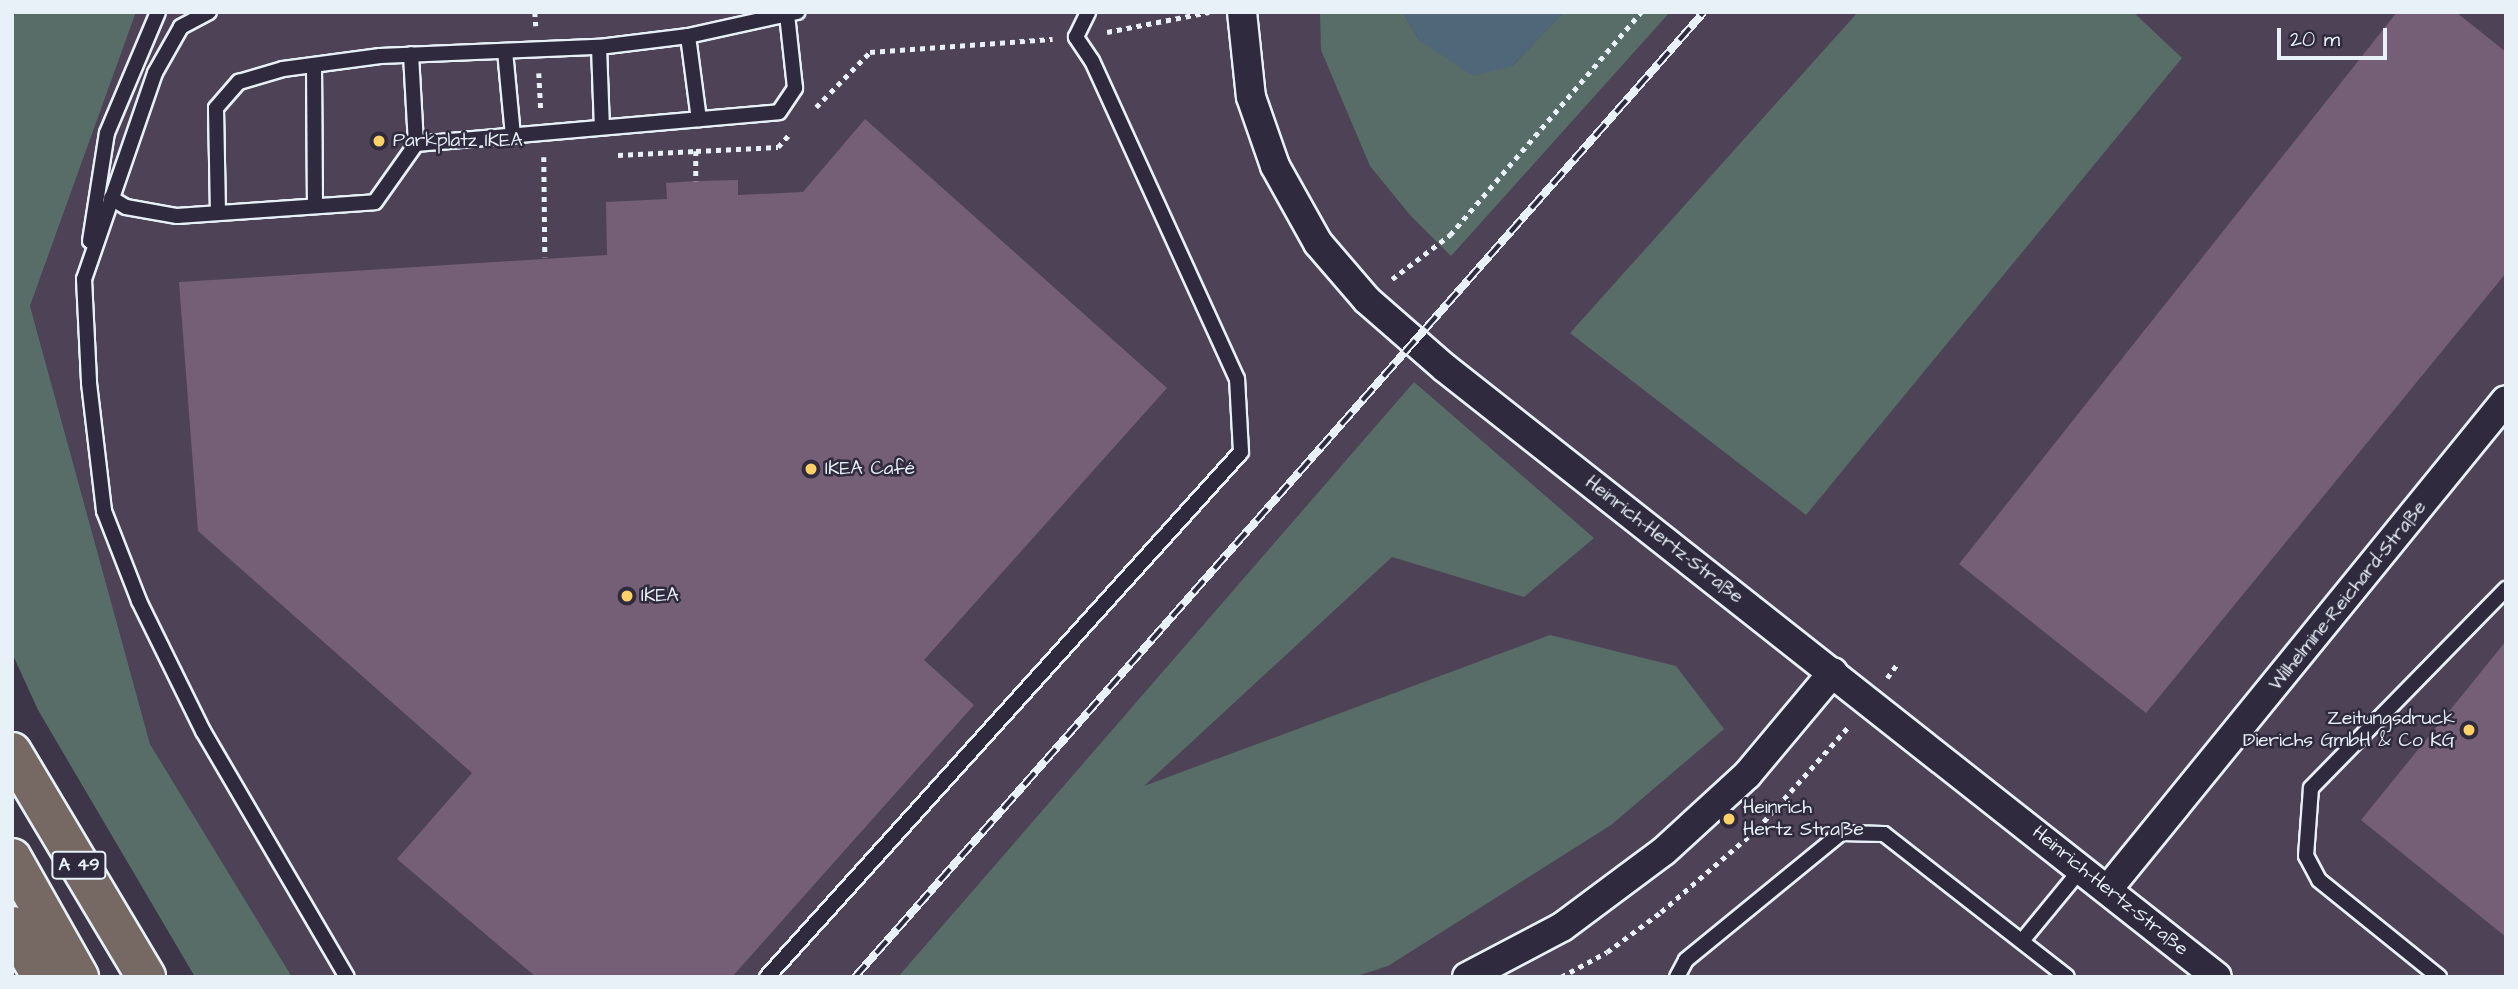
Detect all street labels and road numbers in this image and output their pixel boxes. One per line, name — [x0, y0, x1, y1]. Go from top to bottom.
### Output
street label: Heinrich-Hertz-Straße — [1581, 471, 1747, 609]
street label: Wilhelmine-Reichard-Straße — [2264, 497, 2432, 695]
street label: Heinrich-Hertz-Straße — [2027, 821, 2193, 961]
road number: A 49 — [51, 850, 107, 880]

